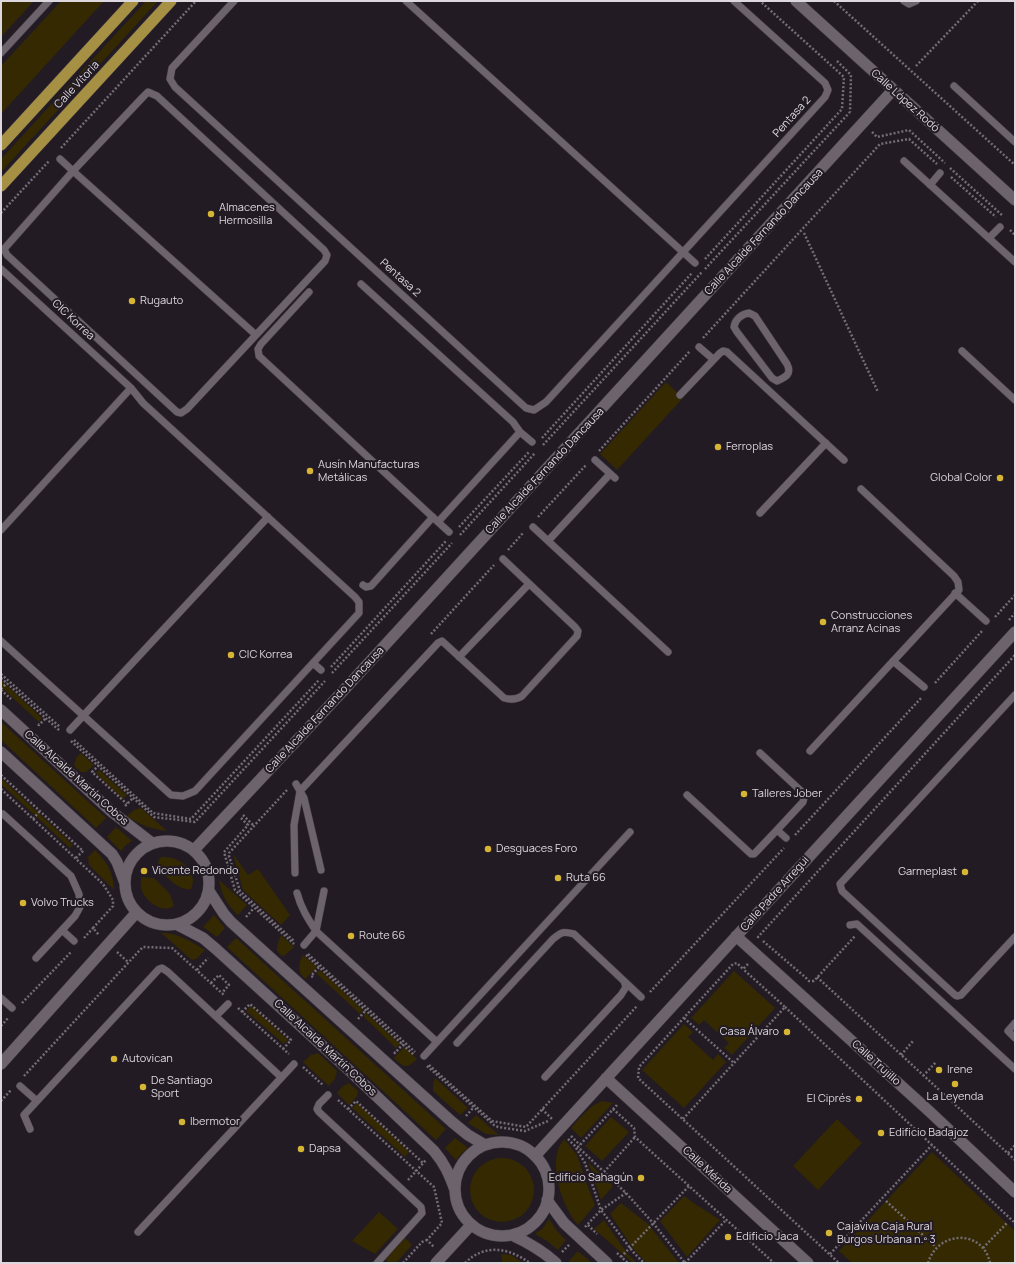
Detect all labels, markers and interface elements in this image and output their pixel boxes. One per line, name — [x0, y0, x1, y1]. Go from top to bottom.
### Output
street label: Calle Vitoria — [52, 59, 102, 111]
street label: Calle López Rodó — [868, 67, 942, 135]
street label: Pentasa 2 — [770, 94, 814, 140]
street label: Calle Alcalde Fernando Dancausa — [702, 166, 826, 298]
place label: Almacenes Hermosilla — [219, 201, 275, 227]
marker: Almacenes Hermosilla — [206, 209, 216, 219]
street label: Pentasa 2 — [377, 256, 423, 300]
place label: Rugauto — [140, 294, 183, 308]
marker: Rugauto — [127, 296, 137, 306]
street label: CIC Korrea — [49, 297, 97, 343]
street label: Calle Alcalde Fernando Dancausa — [483, 405, 607, 537]
place label: Ferroplas — [726, 440, 773, 454]
marker: Ferroplas — [713, 442, 723, 452]
place label: Ausín Manufacturas Metálicas — [318, 458, 420, 484]
marker: Ausín Manufacturas Metálicas — [305, 466, 315, 476]
place label: Global Color — [930, 471, 992, 485]
marker: Global Color — [995, 473, 1005, 483]
place label: Construcciones Arranz Acinas — [831, 609, 912, 635]
marker: Construcciones Arranz Acinas — [818, 617, 828, 627]
street label: Calle Alcalde Fernando Dancausa — [263, 644, 387, 776]
place label: CIC Korrea — [239, 648, 292, 662]
marker: CIC Korrea — [226, 650, 236, 660]
street label: Calle Alcalde Martín Cobos — [21, 728, 131, 828]
place label: Talleres Jober — [752, 787, 822, 801]
marker: Talleres Jober — [739, 789, 749, 799]
place label: Desguaces Foro — [496, 842, 577, 856]
marker: Desguaces Foro — [483, 844, 493, 854]
street label: Calle Padre Arregui — [738, 854, 812, 934]
place label: Vicente Redondo — [152, 864, 238, 878]
place label: Garmeplast — [898, 865, 957, 879]
marker: Vicente Redondo — [139, 866, 149, 876]
marker: Garmeplast — [960, 867, 970, 877]
place label: Ruta 66 — [566, 871, 606, 885]
marker: Ruta 66 — [553, 873, 563, 883]
place label: Volvo Trucks — [31, 896, 94, 910]
marker: Volvo Trucks — [18, 898, 28, 908]
place label: Route 66 — [359, 929, 405, 943]
marker: Route 66 — [346, 931, 356, 941]
street label: Calle Alcalde Martín Cobos — [271, 997, 379, 1099]
place label: Casa Álvaro — [720, 1025, 779, 1039]
marker: Casa Álvaro — [782, 1027, 792, 1037]
street label: Calle Trujillo — [849, 1038, 903, 1088]
place label: Autovican — [122, 1052, 173, 1066]
marker: Autovican — [109, 1054, 119, 1064]
place label: Irene — [947, 1063, 973, 1077]
marker: Irene — [934, 1065, 944, 1075]
place label: De Santiago Sport — [151, 1074, 213, 1100]
marker: La Leyenda — [950, 1079, 960, 1089]
marker: De Santiago Sport — [138, 1082, 148, 1092]
place label: La Leyenda — [927, 1090, 983, 1104]
place label: El Ciprés — [807, 1092, 851, 1106]
marker: El Ciprés — [854, 1094, 864, 1104]
place label: Ibermotor — [190, 1115, 240, 1129]
marker: Ibermotor — [177, 1117, 187, 1127]
place label: Edificio Badajoz — [889, 1126, 969, 1140]
marker: Edificio Badajoz — [876, 1128, 886, 1138]
place label: Dapsa — [309, 1142, 341, 1156]
marker: Dapsa — [296, 1144, 306, 1154]
street label: Calle Mérida — [680, 1144, 734, 1196]
place label: Edificio Sahagún — [549, 1171, 633, 1185]
marker: Edificio Sahagún — [636, 1173, 646, 1183]
place label: Cajaviva Caja Rural Burgos Urbana n.º 3 — [837, 1220, 936, 1246]
marker: Cajaviva Caja Rural Burgos Urbana n.º 3 — [824, 1228, 834, 1238]
place label: Edificio Jaca — [736, 1230, 799, 1244]
marker: Edificio Jaca — [723, 1232, 733, 1242]

